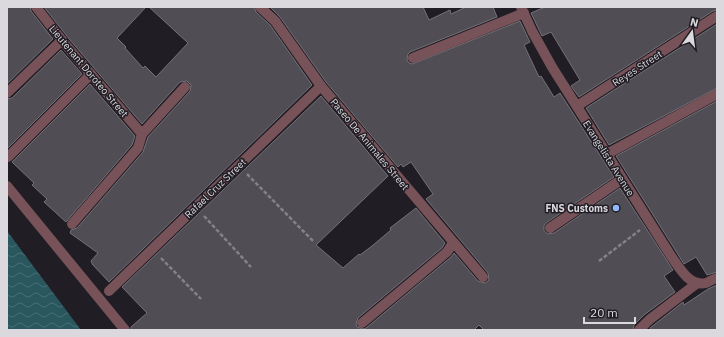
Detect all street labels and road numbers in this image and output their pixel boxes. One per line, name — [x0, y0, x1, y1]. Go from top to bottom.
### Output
street label: Lieutenant Doroteo Street — [46, 23, 131, 120]
street label: Reyes Street — [610, 47, 665, 89]
street label: Paseo De Animales Street — [327, 96, 412, 193]
street label: Evangelista Avenue — [580, 118, 637, 199]
street label: Rafael Cruz Street — [182, 155, 249, 221]

